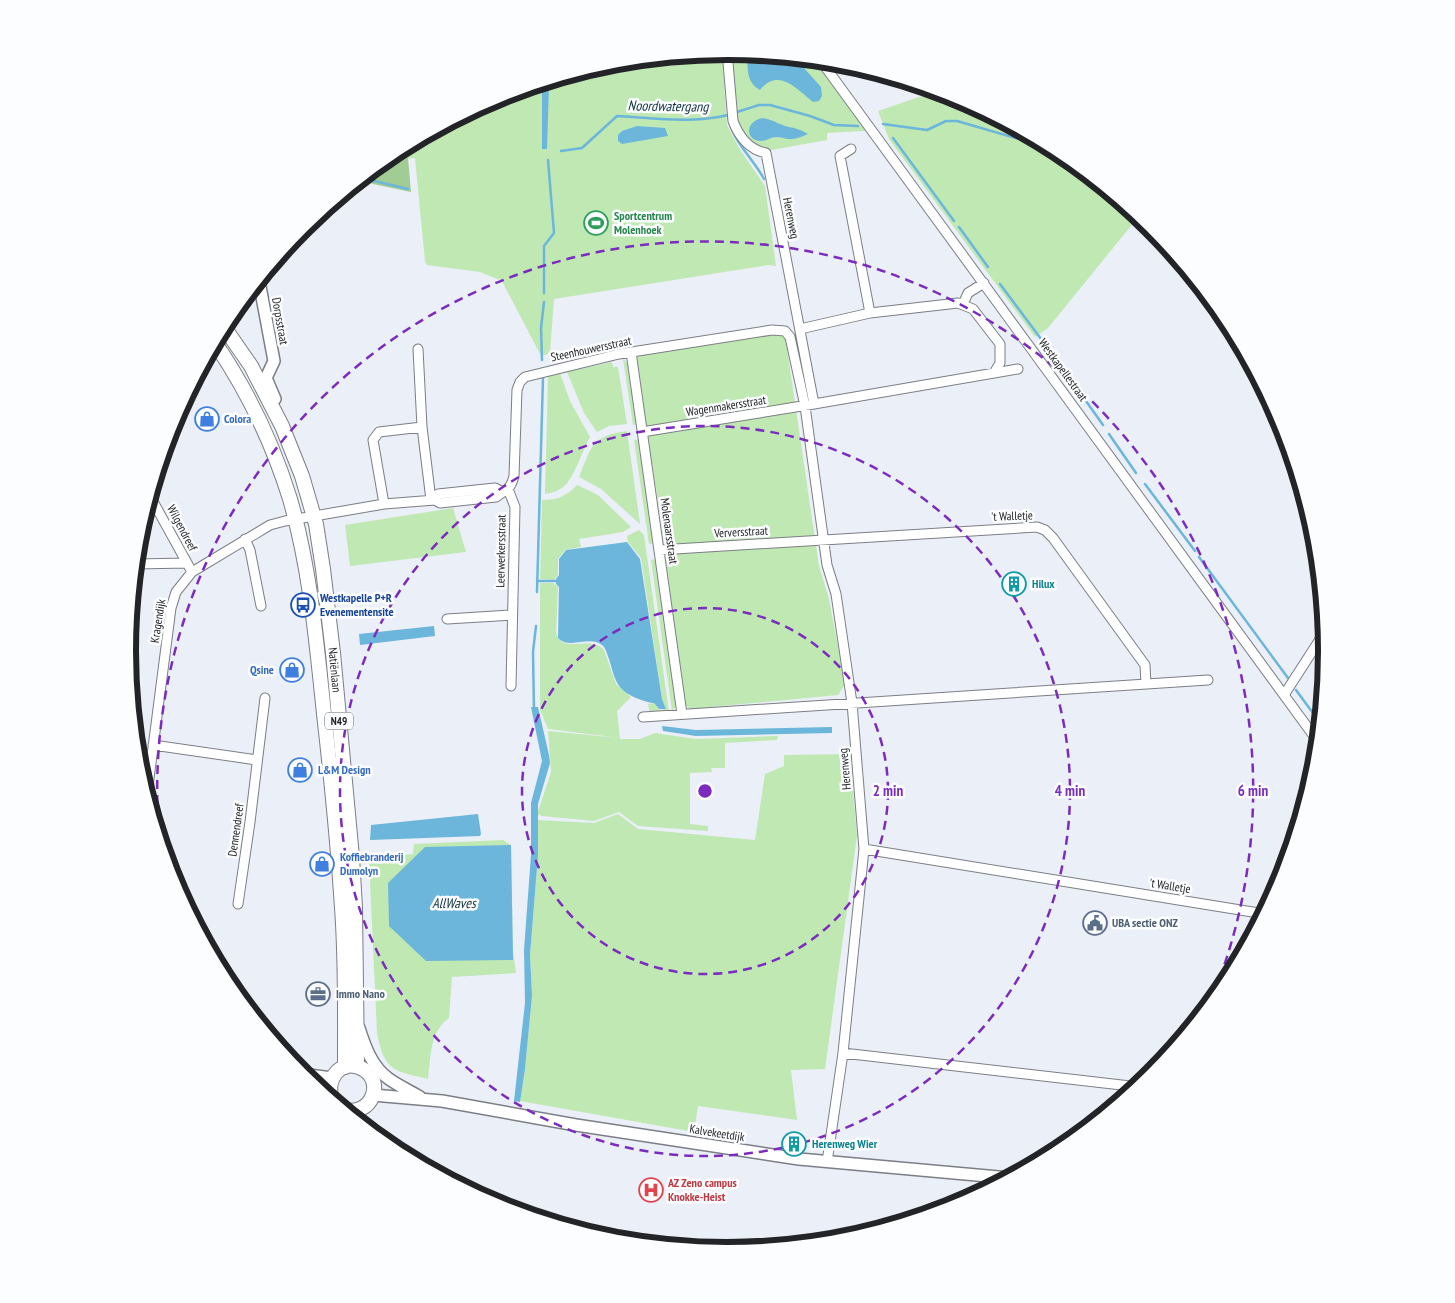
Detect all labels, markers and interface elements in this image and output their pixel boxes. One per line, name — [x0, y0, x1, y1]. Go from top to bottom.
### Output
water label: Noordwatergang — [628, 96, 709, 116]
street label: Herenweg — [780, 196, 803, 240]
place label: Sportcentrum Molenhoek — [614, 208, 672, 237]
sports icon: Sportcentrum Molenhoek — [583, 210, 609, 236]
street label: Dorpsstraat — [269, 296, 292, 346]
street label: Steenhouwersstraat — [549, 333, 633, 364]
street label: Westkapellestraat — [1036, 335, 1092, 404]
street label: Wagenmakersstraat — [685, 392, 768, 419]
shop icon: Colora — [194, 406, 220, 432]
place label: Colora — [224, 411, 251, 426]
street label: Molenaarsstraat — [657, 497, 682, 566]
street label: Wilgendreef — [164, 502, 201, 554]
street label: 't Walletje — [991, 507, 1033, 524]
street label: Leerwerkersstraat — [492, 514, 509, 588]
street label: Verversstraat — [713, 523, 769, 540]
building icon: Hilux — [1001, 571, 1027, 597]
place label: Hilux — [1032, 576, 1055, 591]
place label: Westkapelle P+R Evenementensite — [319, 590, 394, 619]
bus stop icon: Westkapelle P+R Evenementensite — [290, 592, 316, 618]
street label: Kragendijk — [147, 598, 168, 644]
street label: Natiënlaan — [325, 647, 345, 693]
shop icon: Qsine — [279, 657, 305, 683]
place label: Qsine — [250, 662, 274, 677]
road number: N49 — [325, 712, 353, 729]
street label: Herenweg — [835, 748, 854, 791]
shop icon: L&M Design — [287, 757, 313, 783]
place label: L&M Design — [318, 762, 371, 777]
text: 2 min — [873, 781, 903, 800]
text: 4 min — [1055, 781, 1085, 800]
text: 6 min — [1238, 781, 1268, 800]
centre of rings — [696, 782, 714, 800]
street label: Dennendreef — [224, 802, 247, 857]
place label: Koffiebranderij Dumolyn — [340, 849, 404, 878]
shop icon: Koffiebranderij Dumolyn — [309, 851, 335, 877]
street label: 't Walletje — [1148, 875, 1192, 896]
water label: AllWaves — [432, 894, 477, 912]
public building icon: UBA sectie ONZ — [1082, 910, 1108, 936]
place label: UBA sectie ONZ — [1112, 915, 1178, 930]
office icon: Immo Nano — [305, 981, 331, 1007]
place label: Immo Nano — [336, 986, 385, 1001]
street label: Kalvekeetdijk — [688, 1121, 746, 1144]
building icon: Herenweg Wier — [781, 1131, 807, 1157]
place label: Herenweg Wier — [812, 1136, 878, 1151]
place label: AZ Zeno campus Knokke-Heist — [667, 1175, 737, 1204]
hospital icon: AZ Zeno campus Knokke-Heist — [638, 1177, 664, 1203]

